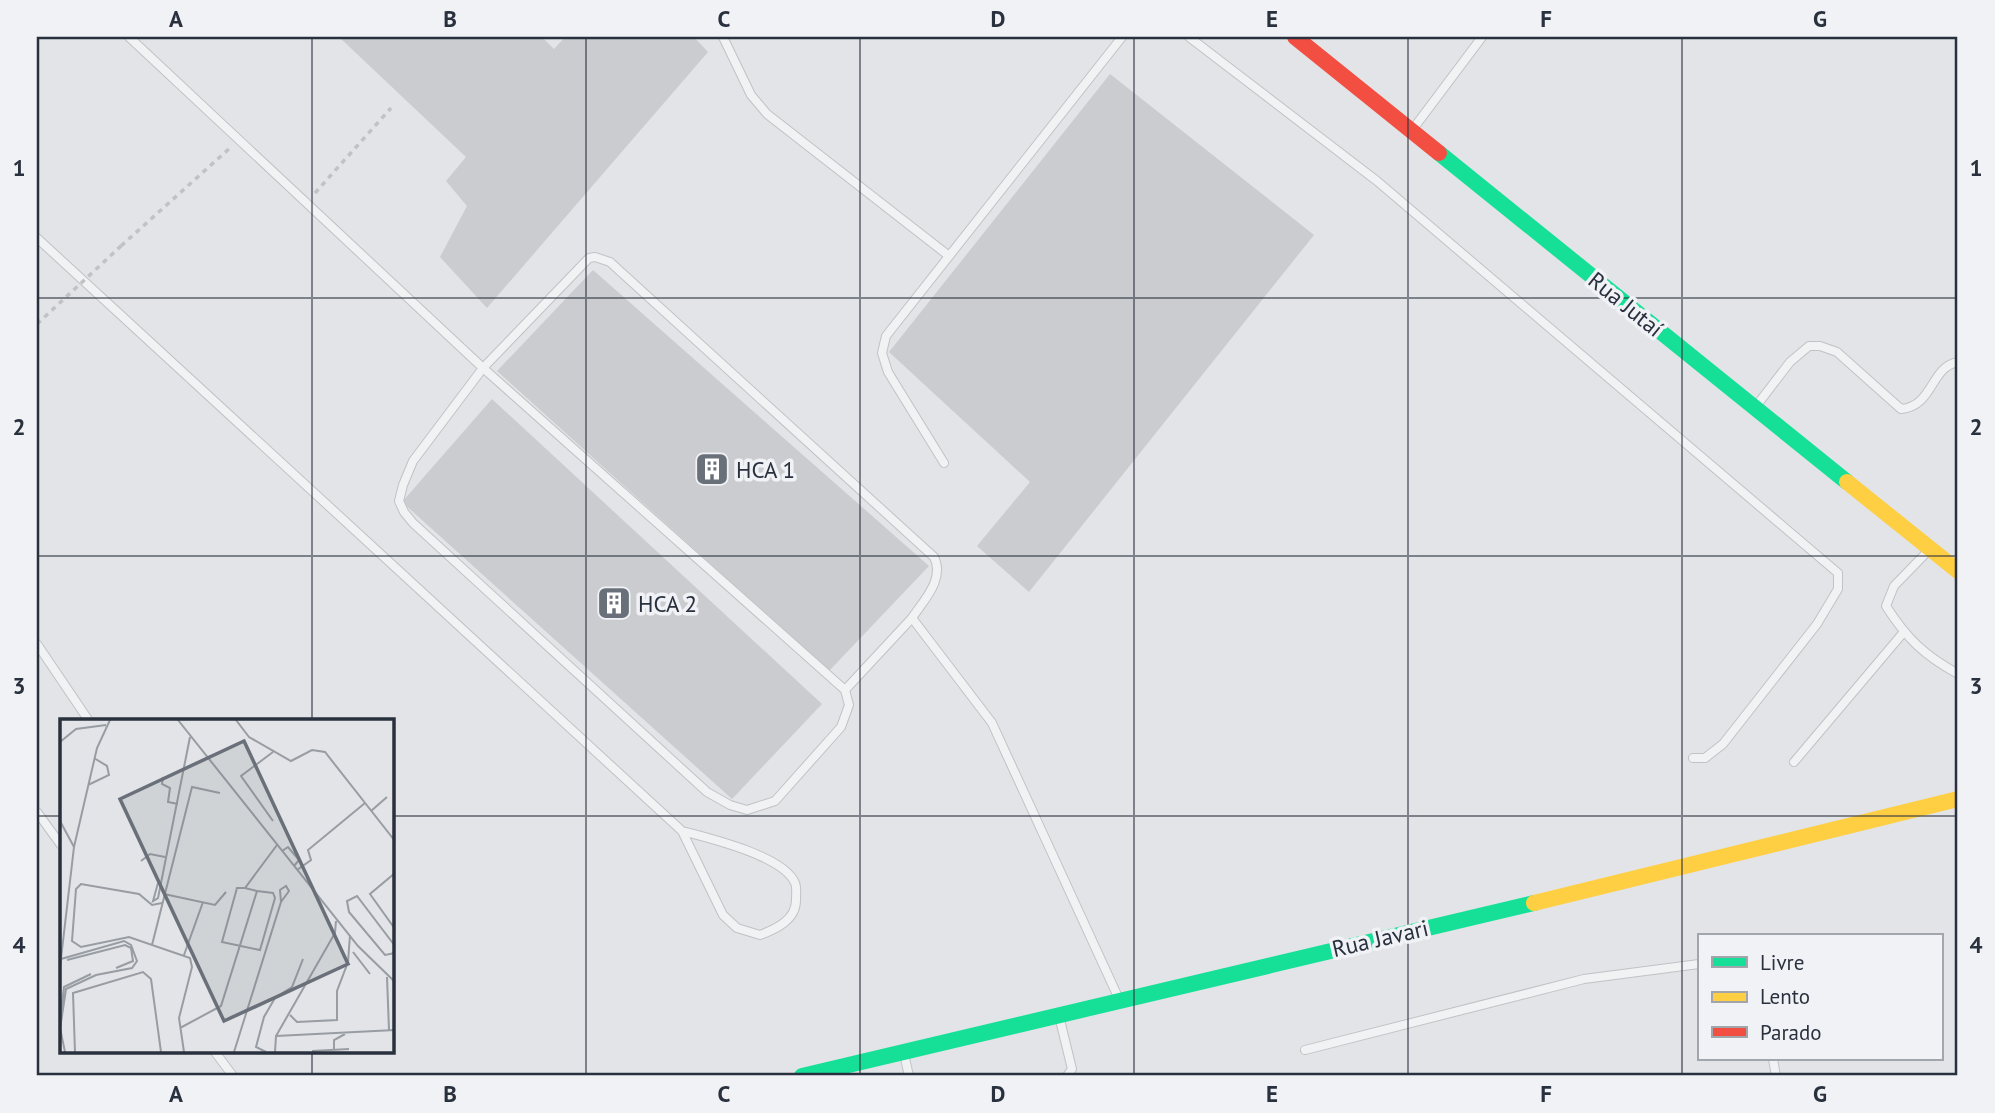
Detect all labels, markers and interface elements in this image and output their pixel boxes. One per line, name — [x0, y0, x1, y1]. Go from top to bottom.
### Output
text: A — [169, 4, 183, 33]
text: B — [443, 4, 457, 33]
text: C — [718, 4, 731, 33]
text: D — [991, 4, 1005, 33]
text: E — [1266, 4, 1278, 33]
text: F — [1540, 4, 1552, 33]
text: G — [1813, 4, 1827, 33]
text: 1 — [12, 153, 26, 182]
text: 1 — [1969, 153, 1983, 182]
street label: Rua Jutaí — [1583, 265, 1669, 343]
text: 2 — [12, 412, 26, 441]
text: 2 — [1969, 412, 1983, 441]
building icon: HCA 1 — [693, 450, 731, 488]
place label: HCA 1 — [736, 455, 795, 484]
building icon: HCA 2 — [595, 584, 633, 622]
place label: HCA 2 — [638, 589, 697, 618]
text: 3 — [12, 671, 26, 700]
text: 3 — [1969, 671, 1983, 700]
inset map — [60, 719, 394, 1054]
street label: Rua Javari — [1329, 913, 1431, 963]
text: 4 — [12, 930, 26, 959]
text: 4 — [1969, 930, 1983, 959]
legend — [1698, 934, 1942, 1060]
text: Livre — [1760, 949, 1804, 976]
text: Lento — [1760, 983, 1810, 1010]
text: Parado — [1760, 1019, 1822, 1046]
text: A — [169, 1079, 183, 1108]
text: B — [443, 1079, 457, 1108]
text: C — [718, 1079, 731, 1108]
text: D — [991, 1079, 1005, 1108]
text: E — [1266, 1079, 1278, 1108]
text: F — [1540, 1079, 1552, 1108]
text: G — [1813, 1079, 1827, 1108]

